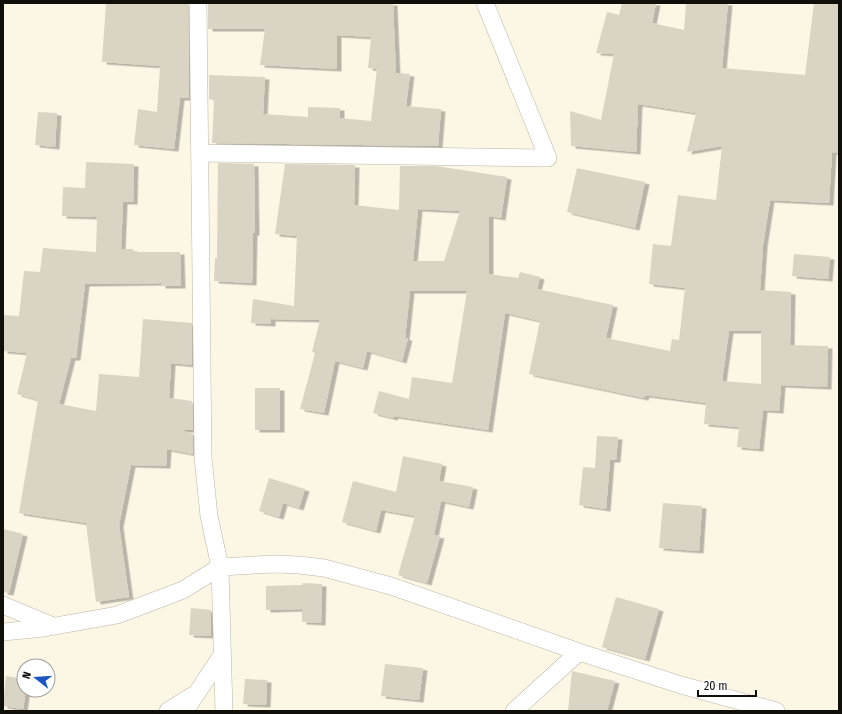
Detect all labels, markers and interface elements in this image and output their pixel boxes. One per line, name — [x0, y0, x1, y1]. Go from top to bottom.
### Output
north arrow — [16, 658, 56, 698]
text: N — [20, 670, 34, 680]
scale bar — [698, 672, 756, 698]
text: 20 m — [704, 679, 728, 693]

